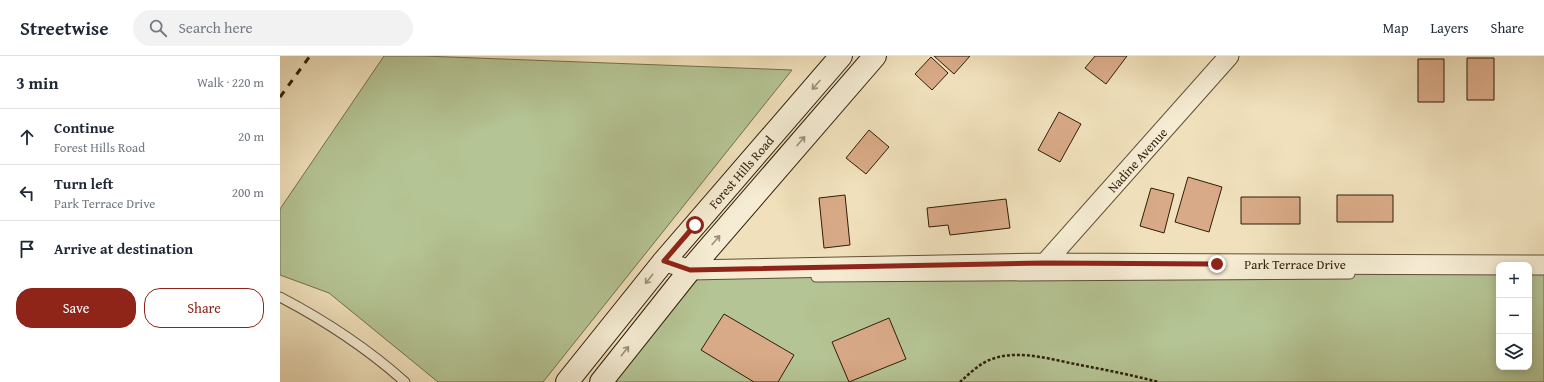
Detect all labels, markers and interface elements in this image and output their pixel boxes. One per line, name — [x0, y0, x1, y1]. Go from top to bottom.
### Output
search box — [133, 10, 413, 46]
text: Streetwise — [20, 14, 109, 42]
icon: search — [147, 17, 169, 39]
text: Search here — [179, 17, 253, 38]
text: Map — [1383, 18, 1409, 38]
text: Layers — [1431, 18, 1469, 38]
text: Share — [1491, 18, 1524, 38]
text: 3 min — [16, 70, 58, 95]
text: Walk · 220 m — [197, 73, 264, 92]
one-way arrow — [812, 80, 821, 90]
text: Continue — [54, 117, 115, 138]
street label: Nadine Avenue — [1103, 124, 1172, 197]
icon: ahead — [16, 126, 38, 148]
text: 20 m — [238, 127, 264, 146]
street label: Forest Hills Road — [704, 132, 778, 213]
one-way arrow — [796, 136, 805, 147]
text: Forest Hills Road — [54, 138, 145, 157]
text: Turn left — [54, 173, 113, 194]
icon: left — [16, 182, 38, 204]
text: 200 m — [232, 183, 264, 202]
text: Park Terrace Drive — [54, 194, 155, 213]
route start — [686, 216, 704, 234]
one-way arrow — [711, 234, 720, 245]
icon: arrive — [16, 238, 38, 260]
text: Arrive at destination — [54, 238, 193, 259]
route end — [1208, 255, 1226, 273]
street label: Park Terrace Drive — [1244, 255, 1346, 274]
map controls — [1496, 262, 1532, 370]
button: + — [1496, 262, 1532, 298]
one-way arrow — [645, 274, 653, 285]
button: Save — [16, 288, 136, 328]
button: Share — [144, 288, 264, 328]
button: − — [1496, 298, 1532, 334]
button: layers — [1496, 334, 1532, 370]
one-way arrow — [620, 346, 629, 357]

